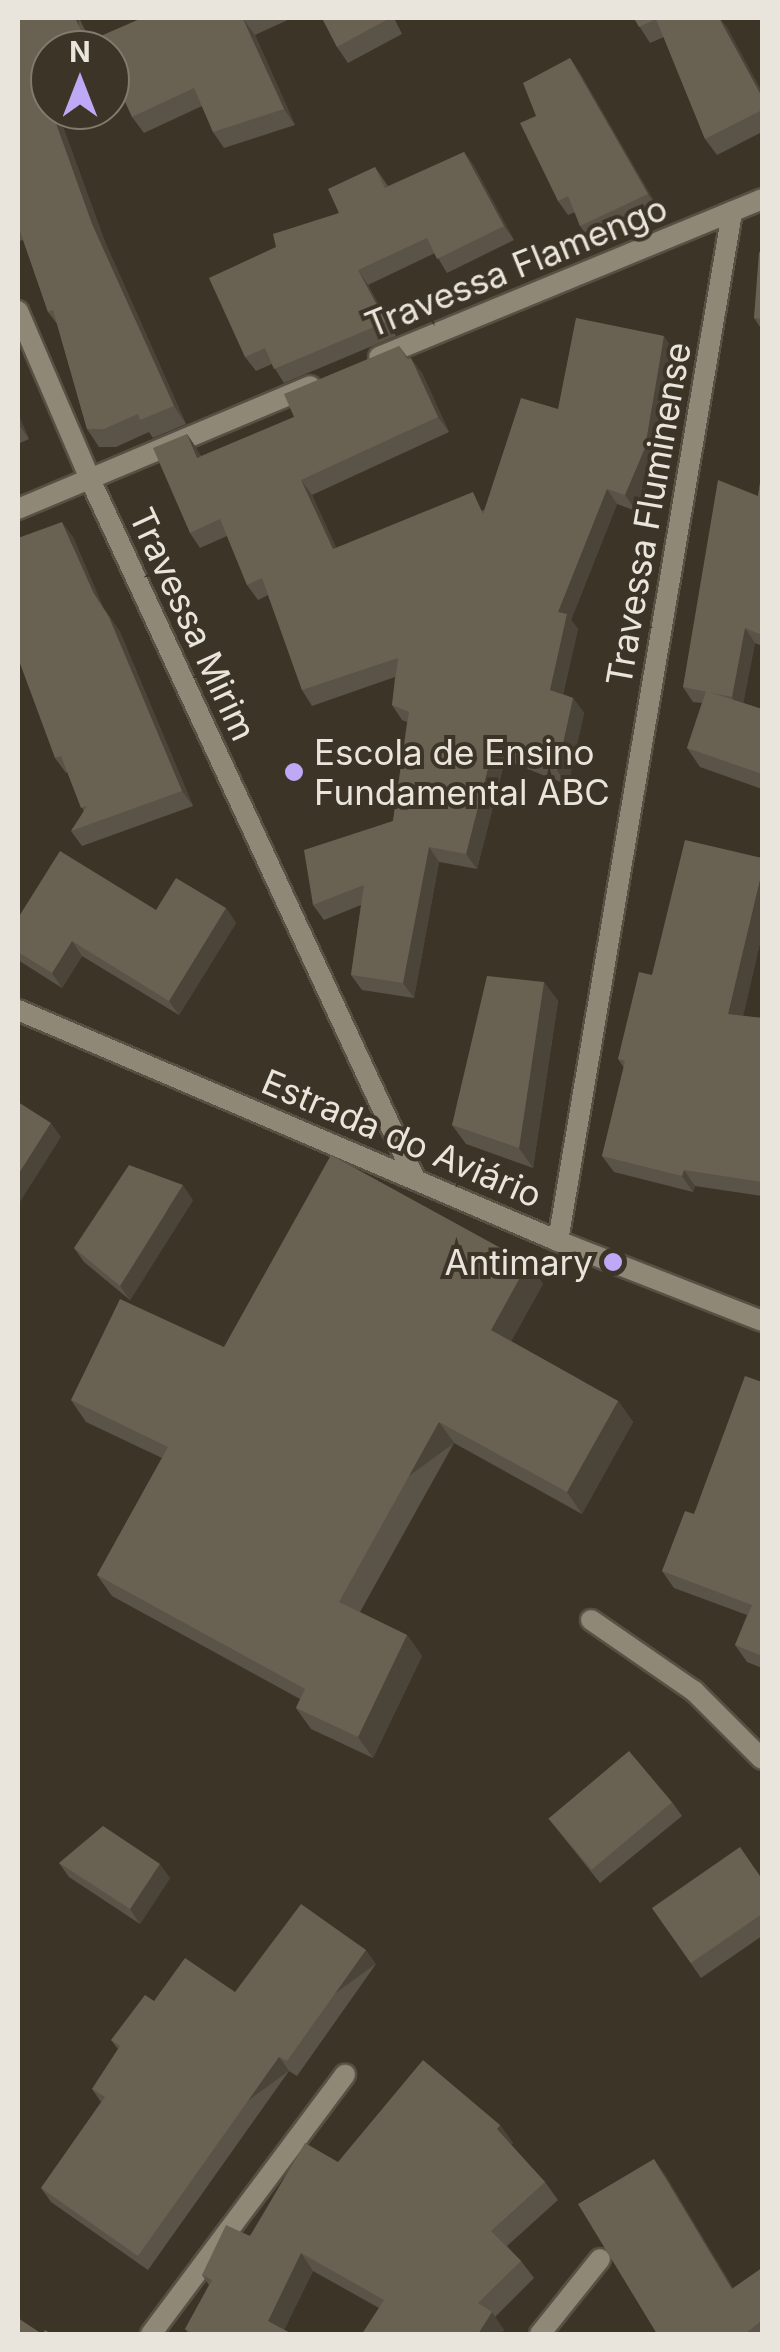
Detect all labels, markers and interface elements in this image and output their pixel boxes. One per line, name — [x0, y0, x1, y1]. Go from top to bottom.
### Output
north arrow — [30, 30, 130, 130]
text: N — [69, 35, 91, 69]
street label: Travessa Flamengo — [359, 186, 673, 346]
street label: Travessa Fluminense — [597, 339, 699, 689]
street label: Travessa Mirim — [121, 501, 265, 747]
place label: Escola de Ensino Fundamental ABC — [314, 731, 610, 813]
marker: Escola de Ensino Fundamental ABC — [283, 761, 305, 783]
street label: Estrada do Aviário — [256, 1060, 548, 1216]
place label: Antimary — [445, 1241, 593, 1283]
marker: Antimary — [602, 1251, 624, 1273]

